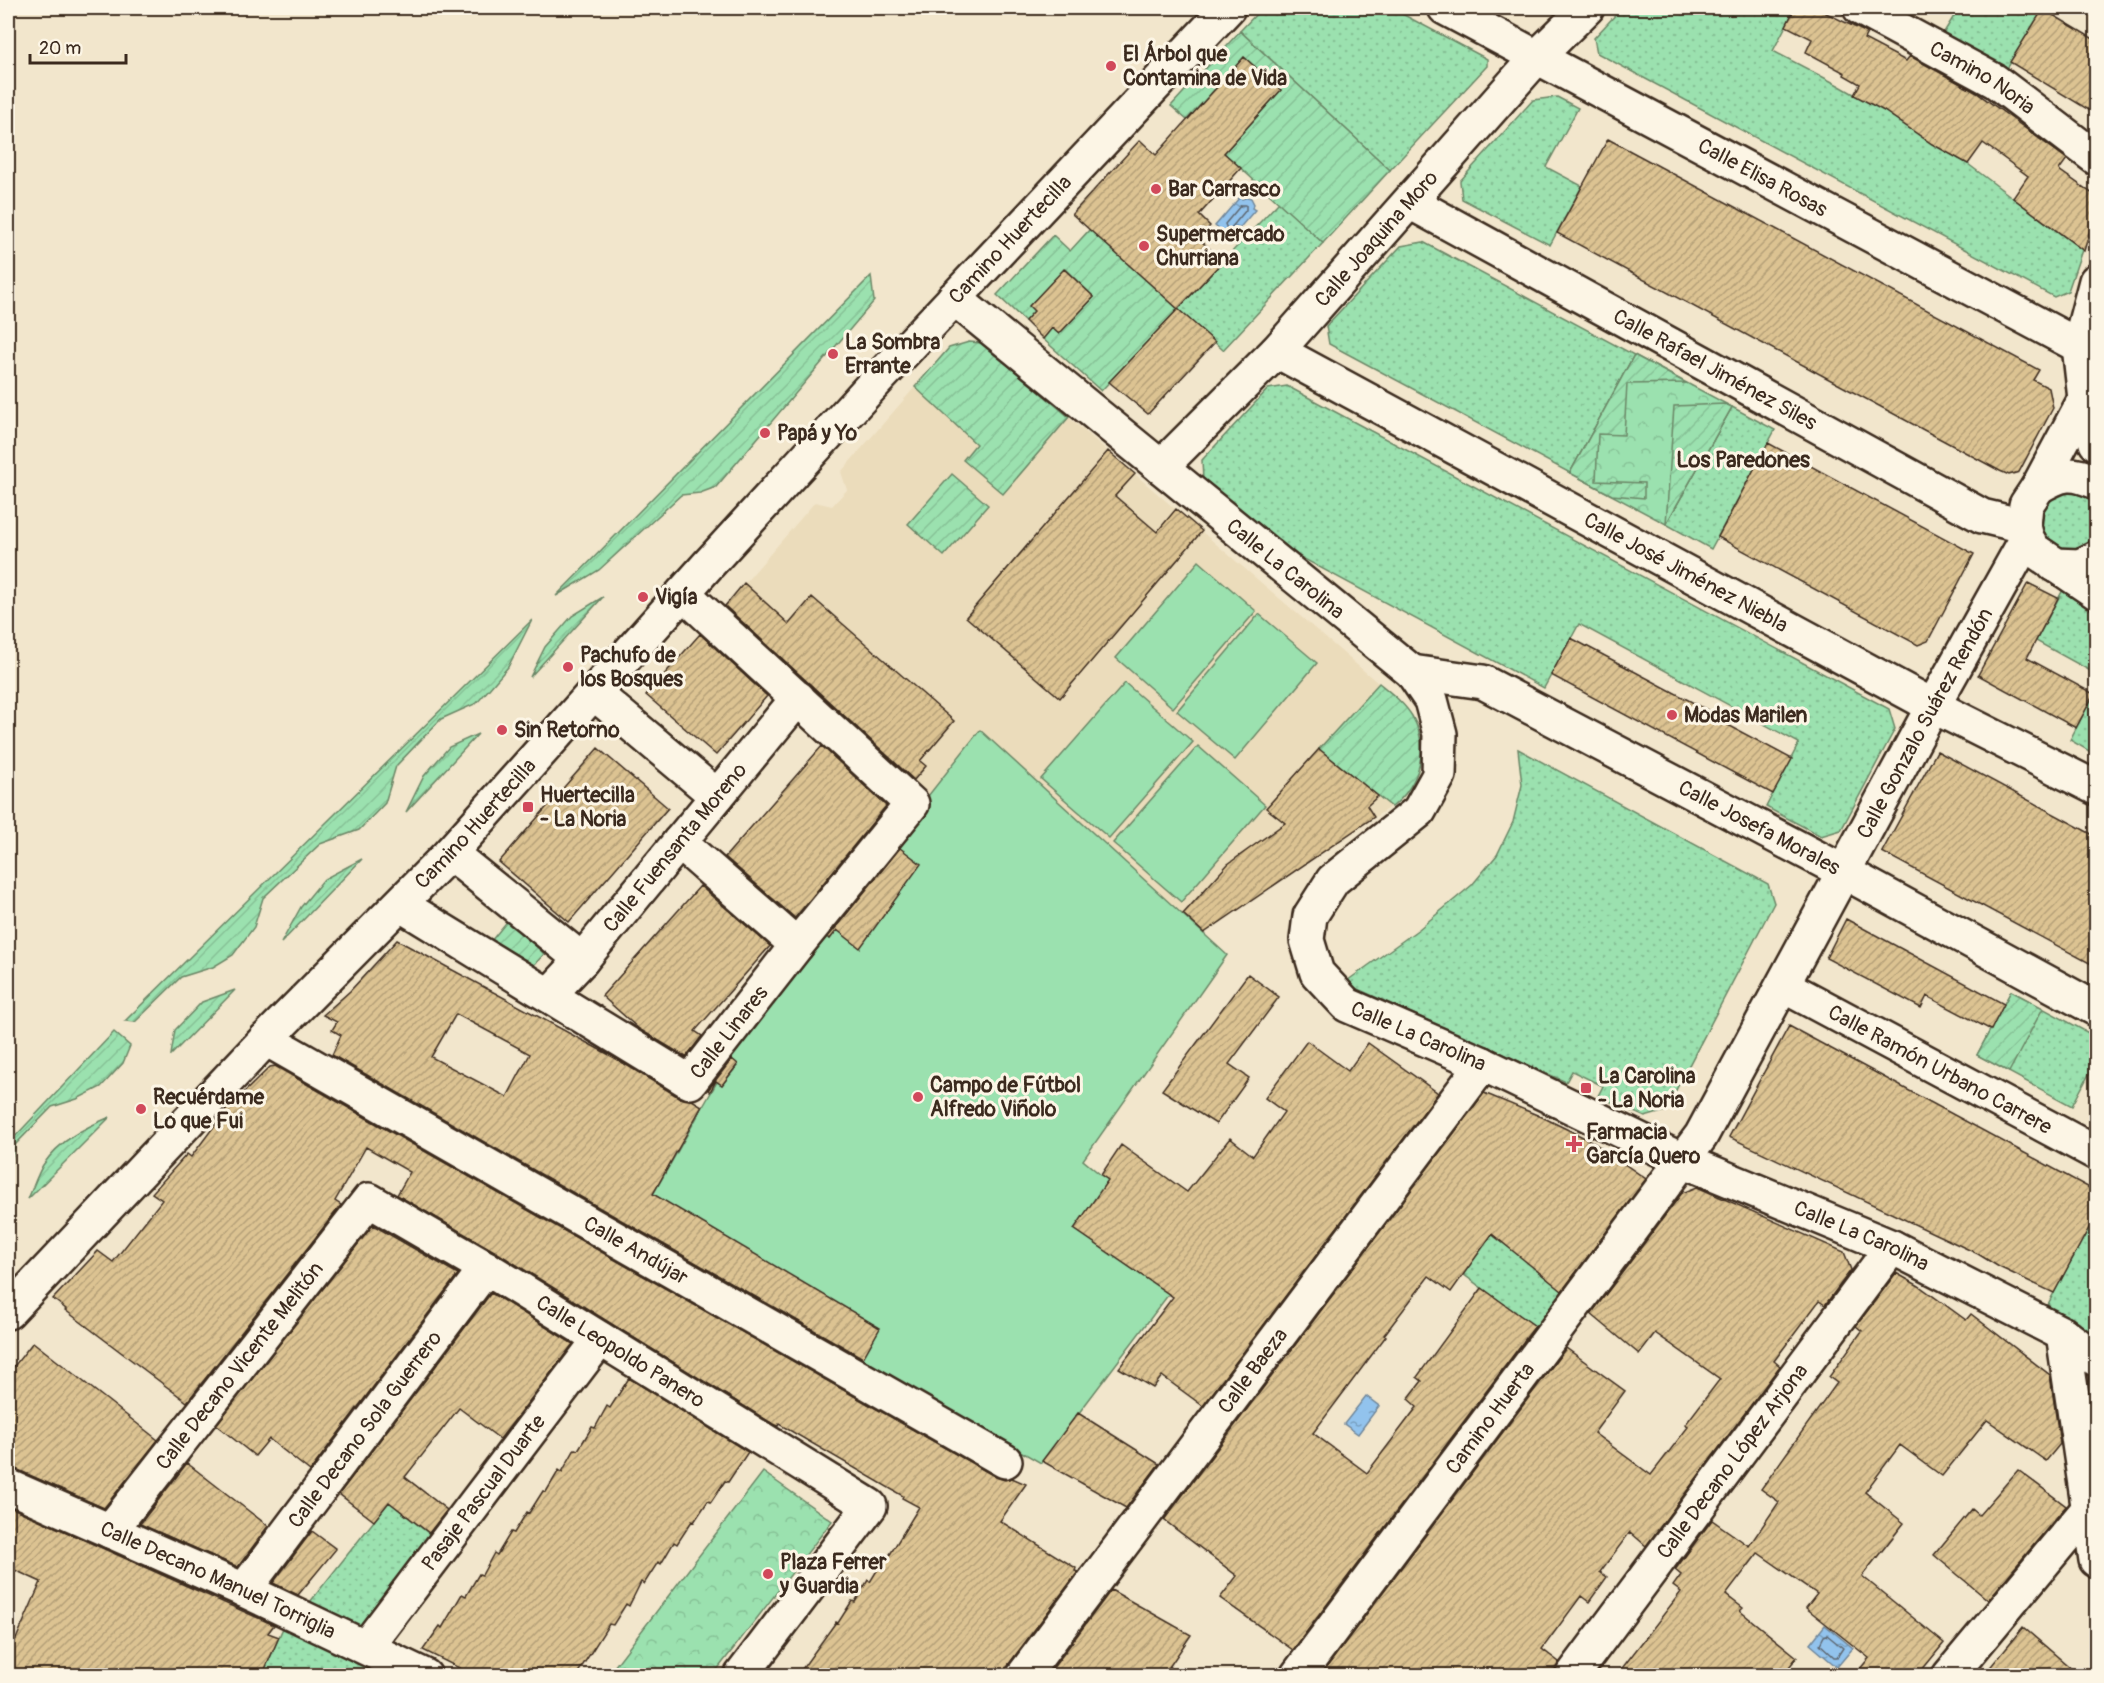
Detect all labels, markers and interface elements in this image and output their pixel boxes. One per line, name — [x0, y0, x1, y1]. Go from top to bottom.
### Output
scale bar — [30, 27, 126, 65]
street label: Camino Noria — [1925, 35, 2041, 121]
text: 20 m — [39, 37, 81, 60]
place label: El Árbol que Contamina de Vida — [1123, 40, 1287, 92]
marker: El Árbol que Contamina de Vida — [1104, 59, 1118, 73]
street label: Calle Elisa Rosas — [1693, 132, 1832, 224]
street label: Calle Joaquina Moro — [1309, 165, 1444, 313]
street label: Camino Huertecilla — [943, 169, 1078, 310]
place label: Bar Carrasco — [1168, 176, 1281, 203]
marker: Bar Carrasco — [1149, 182, 1163, 196]
place label: Supermercado Churriana — [1156, 221, 1285, 272]
marker: Supermercado Churriana — [1137, 239, 1151, 253]
street label: Calle Rafael Jiménez Siles — [1608, 303, 1822, 437]
place label: La Sombra Errante — [845, 329, 941, 380]
marker: La Sombra Errante — [826, 347, 840, 361]
place label: Papá y Yo — [777, 420, 858, 447]
marker: Papá y Yo — [758, 426, 772, 440]
district label: Los Paredones — [1676, 446, 1810, 474]
street label: Calle José Jiménez Niebla — [1579, 507, 1793, 639]
street label: Calle La Carolina — [1220, 513, 1350, 625]
place label: Vigía — [655, 584, 698, 611]
marker: Vigía — [636, 590, 650, 604]
street label: Calle Gonzalo Suárez Rendón — [1851, 603, 1999, 844]
place label: Pachufo de los Bosques — [580, 642, 684, 693]
marker: Pachufo de los Bosques — [561, 660, 575, 674]
place label: Modas Marilen — [1684, 702, 1807, 729]
marker: Modas Marilen — [1665, 708, 1679, 722]
place label: Sin Retorno — [514, 717, 620, 744]
marker: Sin Retorno — [495, 723, 509, 737]
street label: Camino Huertecilla — [409, 753, 542, 895]
street label: Calle Fuensanta Moreno — [597, 757, 753, 938]
street label: Calle Josefa Morales — [1674, 774, 1845, 882]
place label: Huertecilla - La Noria — [540, 782, 635, 833]
marker: Huertecilla - La Noria — [521, 800, 535, 814]
street label: Calle Linares — [684, 980, 775, 1085]
street label: Calle La Carolina — [1346, 995, 1490, 1078]
street label: Calle Ramón Urbano Carrere — [1823, 999, 2057, 1141]
place label: La Carolina - La Noria — [1598, 1063, 1696, 1114]
place label: Campo de Fútbol Alfredo Viñolo — [930, 1072, 1081, 1123]
marker: La Carolina - La Noria — [1579, 1081, 1593, 1095]
place label: Recuérdame Lo que Fui — [153, 1084, 265, 1135]
marker: Campo de Fútbol Alfredo Viñolo — [911, 1090, 925, 1104]
marker: Recuérdame Lo que Fui — [134, 1102, 148, 1116]
place label: Farmacia García Quero — [1586, 1119, 1701, 1170]
marker: Farmacia García Quero — [1567, 1137, 1581, 1151]
street label: Calle La Carolina — [1790, 1195, 1934, 1278]
street label: Calle Andújar — [578, 1210, 693, 1292]
street label: Calle Decano Vicente Melitón — [150, 1256, 330, 1476]
street label: Calle Leopoldo Panero — [531, 1289, 710, 1414]
street label: Calle Baeza — [1212, 1323, 1294, 1419]
street label: Calle Decano Sola Guerrero — [282, 1326, 448, 1534]
street label: Camino Huerta — [1440, 1357, 1541, 1480]
street label: Calle Decano López Arjona — [1651, 1358, 1814, 1565]
street label: Pasaje Pascual Duarte — [416, 1409, 552, 1576]
street label: Calle Decano Manuel Torriglia — [96, 1515, 340, 1646]
place label: Plaza Ferrer y Guardia — [779, 1549, 887, 1600]
marker: Plaza Ferrer y Guardia — [761, 1567, 775, 1581]

